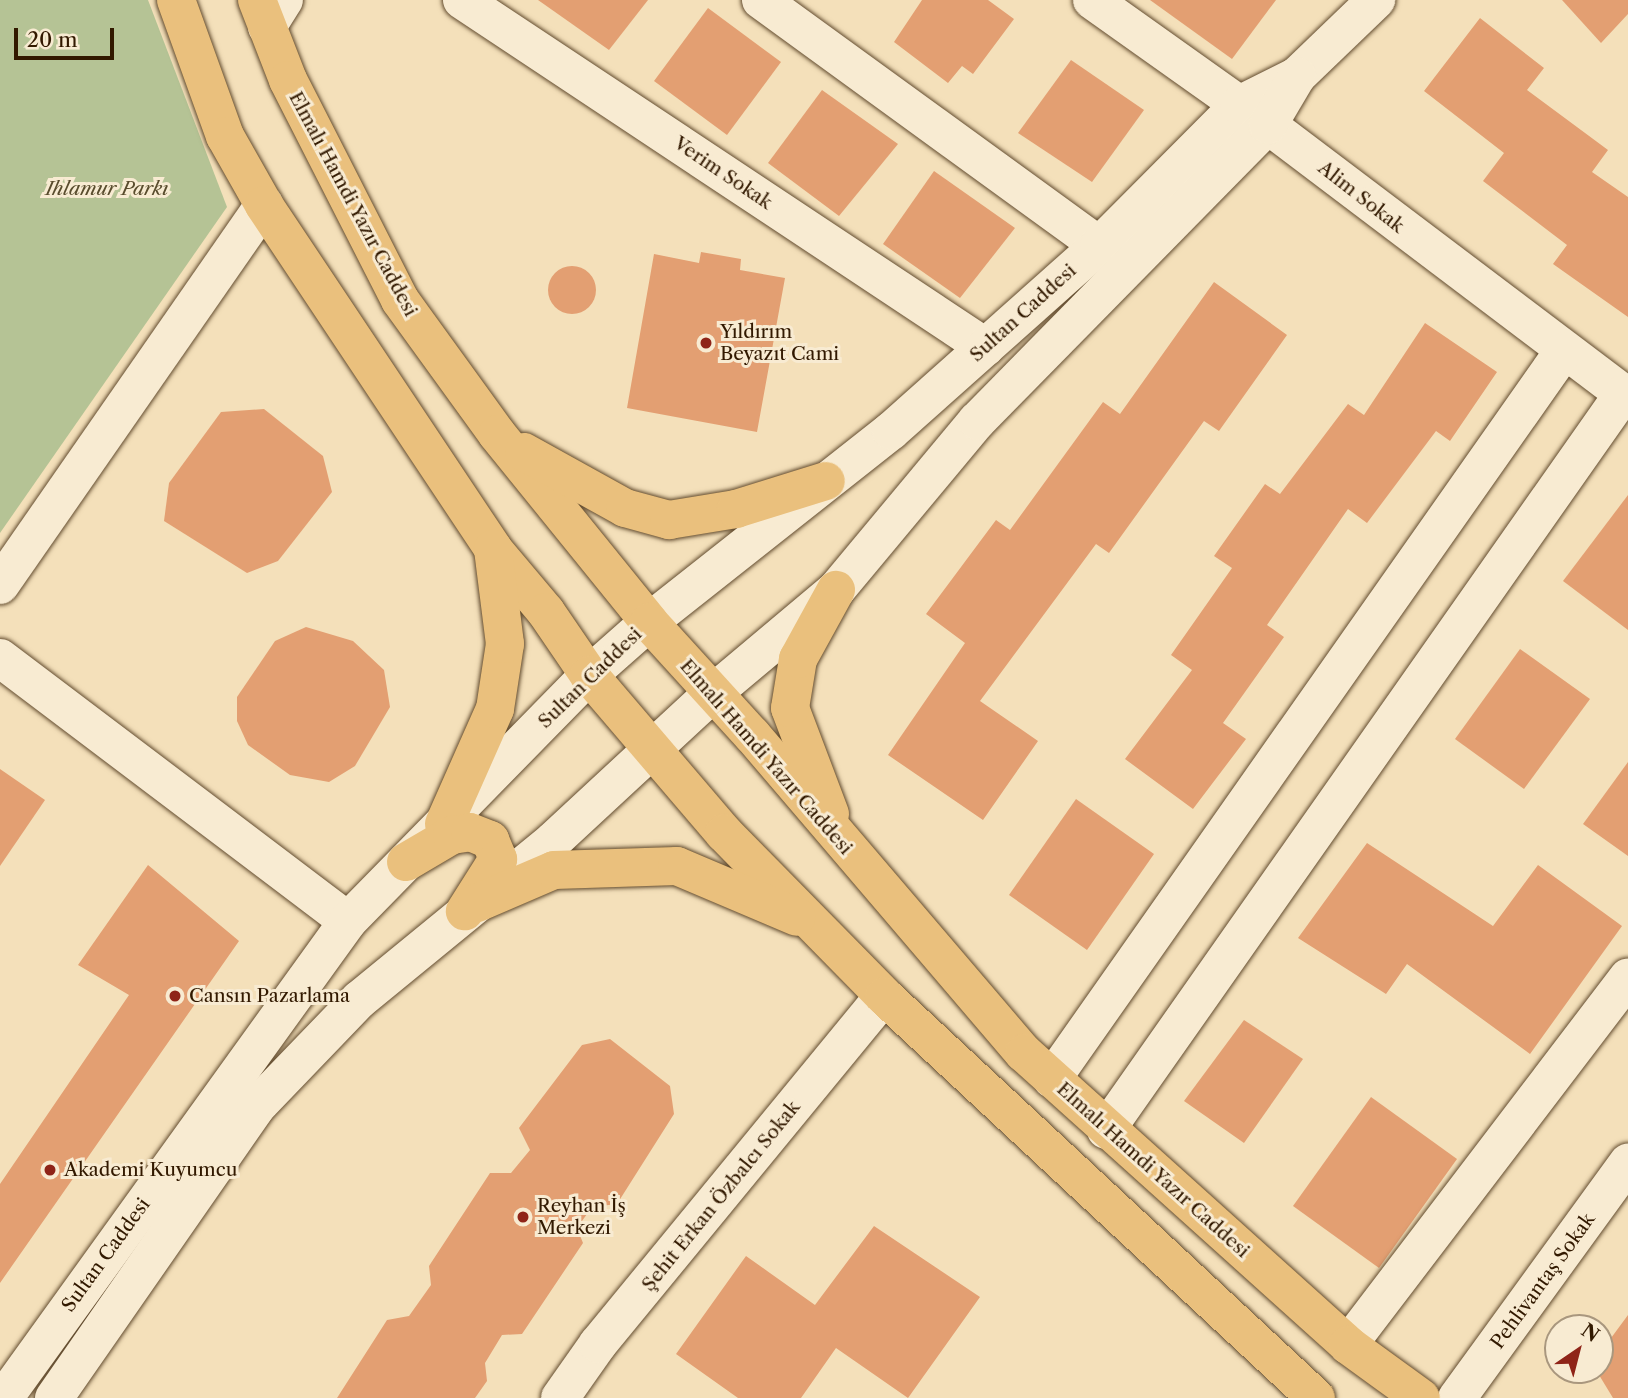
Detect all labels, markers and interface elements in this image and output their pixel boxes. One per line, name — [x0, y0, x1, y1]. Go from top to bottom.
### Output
scale bar — [18, 14, 117, 58]
text: 20 m — [27, 27, 78, 52]
street label: Elmalı Hamdi Yazır Caddesi — [284, 87, 422, 321]
street label: Verim Sokak — [669, 132, 777, 214]
street label: Alim Sokak — [1313, 156, 1409, 238]
park label: Ihlamur Parkı — [45, 178, 169, 200]
street label: Sultan Caddesi — [965, 259, 1081, 367]
place label: Yıldırım Beyazıt Cami — [720, 321, 839, 365]
marker: Yıldırım Beyazıt Cami — [698, 335, 714, 351]
street label: Sultan Caddesi — [534, 623, 646, 733]
street label: Elmalı Hamdi Yazır Caddesi — [675, 654, 857, 860]
place label: Cansın Pazarlama — [189, 985, 350, 1007]
marker: Cansın Pazarlama — [167, 988, 183, 1004]
street label: Elmalı Hamdi Yazır Caddesi — [1052, 1077, 1254, 1263]
street label: Şehit Erkan Özbalcı Sokak — [637, 1096, 805, 1296]
place label: Akademi Kuyumcu — [64, 1159, 237, 1181]
marker: Akademi Kuyumcu — [42, 1162, 58, 1178]
street label: Sultan Caddesi — [57, 1194, 155, 1316]
place label: Reyhan İş Merkezi — [537, 1195, 626, 1239]
marker: Reyhan İş Merkezi — [515, 1209, 531, 1225]
street label: Pehlivantaş Sokak — [1486, 1209, 1600, 1353]
north arrow — [1544, 1314, 1614, 1384]
text: N — [1577, 1319, 1604, 1347]

